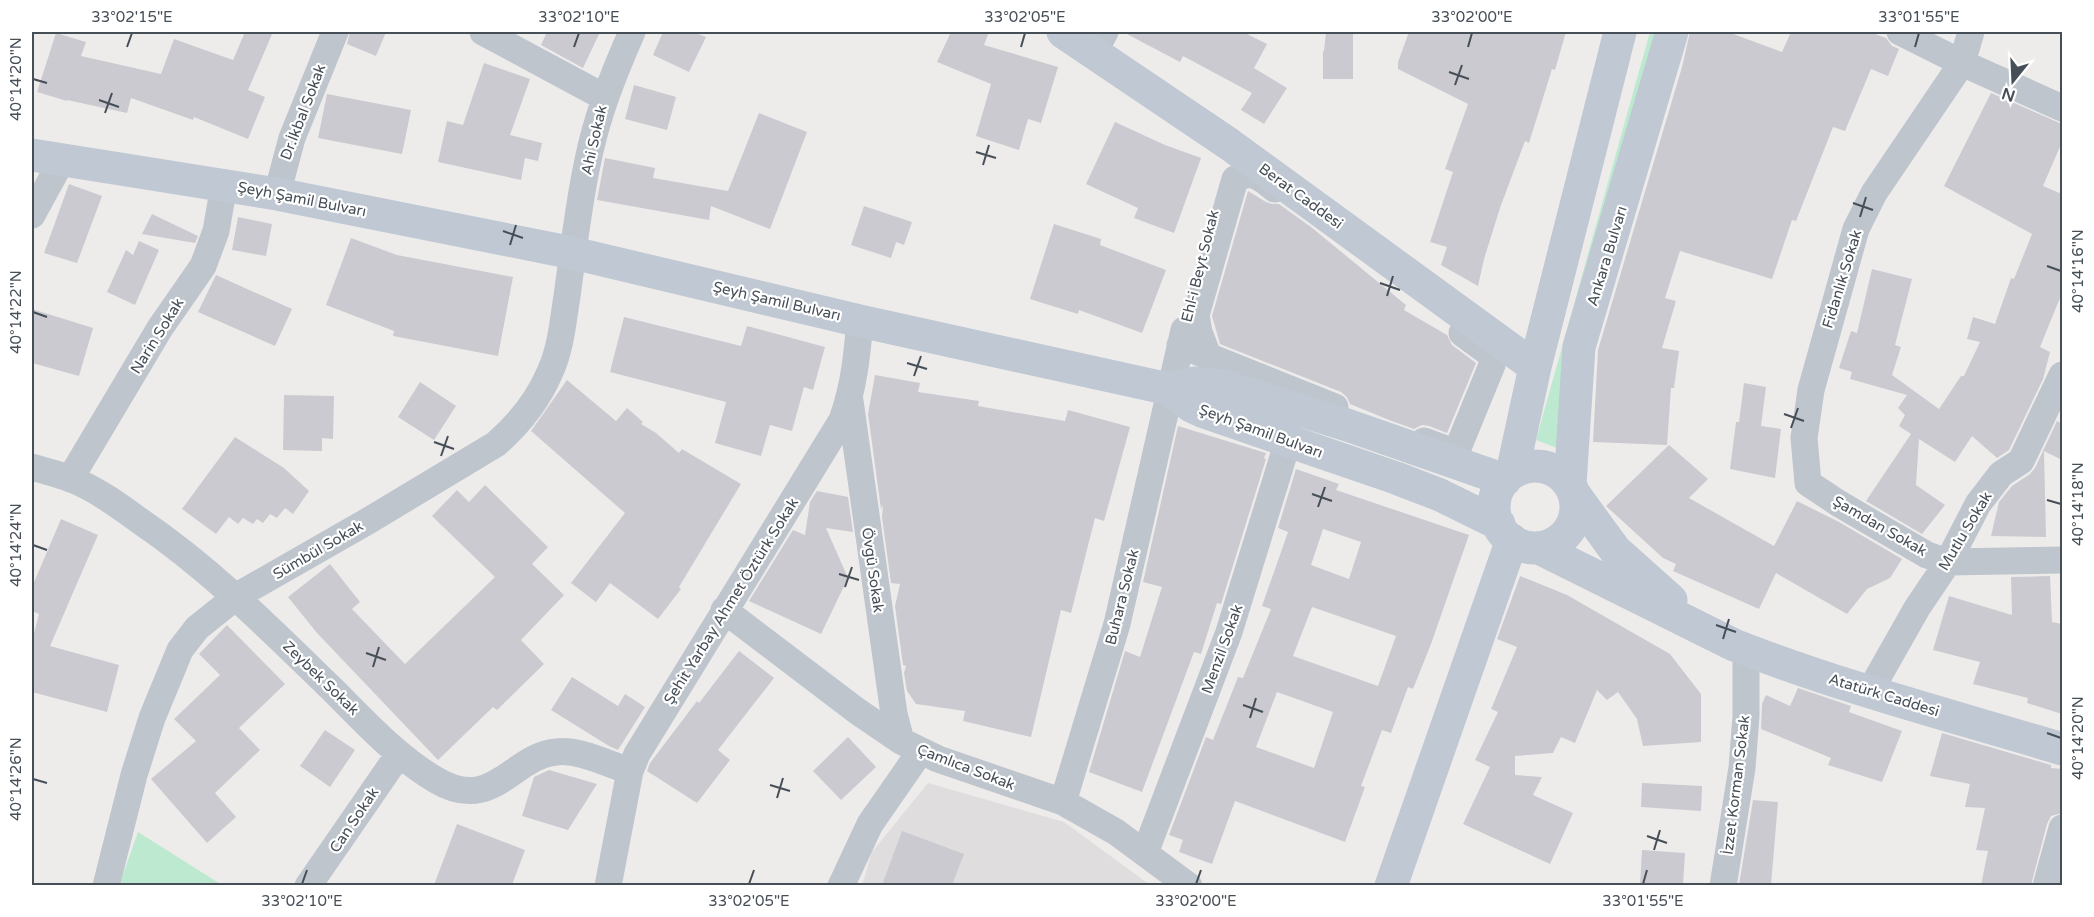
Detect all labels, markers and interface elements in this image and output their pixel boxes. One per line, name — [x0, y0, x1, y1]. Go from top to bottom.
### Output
text: 33°02'15"E — [91, 8, 173, 26]
text: 33°02'10"E — [538, 8, 620, 26]
text: 33°02'05"E — [984, 8, 1066, 26]
text: 33°02'00"E — [1431, 8, 1513, 26]
text: 33°01'55"E — [1878, 8, 1960, 26]
text: 40°14'20"N — [7, 37, 25, 121]
north arrow — [1983, 51, 2043, 111]
street label: Dr.İkbal Sokak — [276, 62, 330, 162]
text: N — [1999, 83, 2018, 106]
street label: Ahi Sokak — [577, 103, 611, 177]
street label: Berat Caddesi — [1255, 159, 1347, 233]
street label: Şeyh Şamil Bulvarı — [236, 178, 368, 220]
street label: Ankara Bulvarı — [1583, 204, 1631, 308]
street label: Ehl-i Beyt Sokak — [1177, 208, 1223, 324]
street label: Fidanlık Sokak — [1818, 227, 1866, 331]
text: 40°14'16"N — [2069, 229, 2087, 313]
text: 40°14'22"N — [7, 270, 25, 354]
street label: Şeyh Şamil Bulvarı — [711, 278, 843, 324]
street label: Narin Sokak — [127, 295, 187, 377]
street label: Şeyh Şamil Bulvarı — [1197, 400, 1325, 462]
text: 40°14'18"N — [2069, 462, 2087, 546]
street label: Mutlu Sokak — [1934, 488, 1996, 574]
street label: Şamdan Sokak — [1830, 492, 1930, 560]
street label: Şehit Yarbay Ahmet Öztürk Sokak — [660, 494, 802, 708]
text: 40°14'24"N — [7, 503, 25, 587]
street label: Sümbül Sokak — [270, 517, 366, 583]
street label: Övgü Sokak — [858, 526, 888, 614]
street label: Buhara Sokak — [1101, 547, 1143, 647]
street label: Menzil Sokak — [1198, 602, 1246, 696]
street label: Zeybek Sokak — [279, 637, 363, 719]
street label: Atatürk Caddesi — [1827, 670, 1941, 720]
text: 40°14'20"N — [2069, 696, 2087, 780]
street label: İzzet Korman Sokak — [1719, 714, 1753, 856]
text: 40°14'26"N — [7, 737, 25, 821]
street label: Çamlıca Sokak — [914, 740, 1018, 794]
street label: Can Sokak — [326, 784, 382, 856]
text: 33°02'10"E — [261, 892, 343, 910]
text: 33°02'05"E — [708, 892, 790, 910]
text: 33°02'00"E — [1155, 892, 1237, 910]
text: 33°01'55"E — [1602, 892, 1684, 910]

